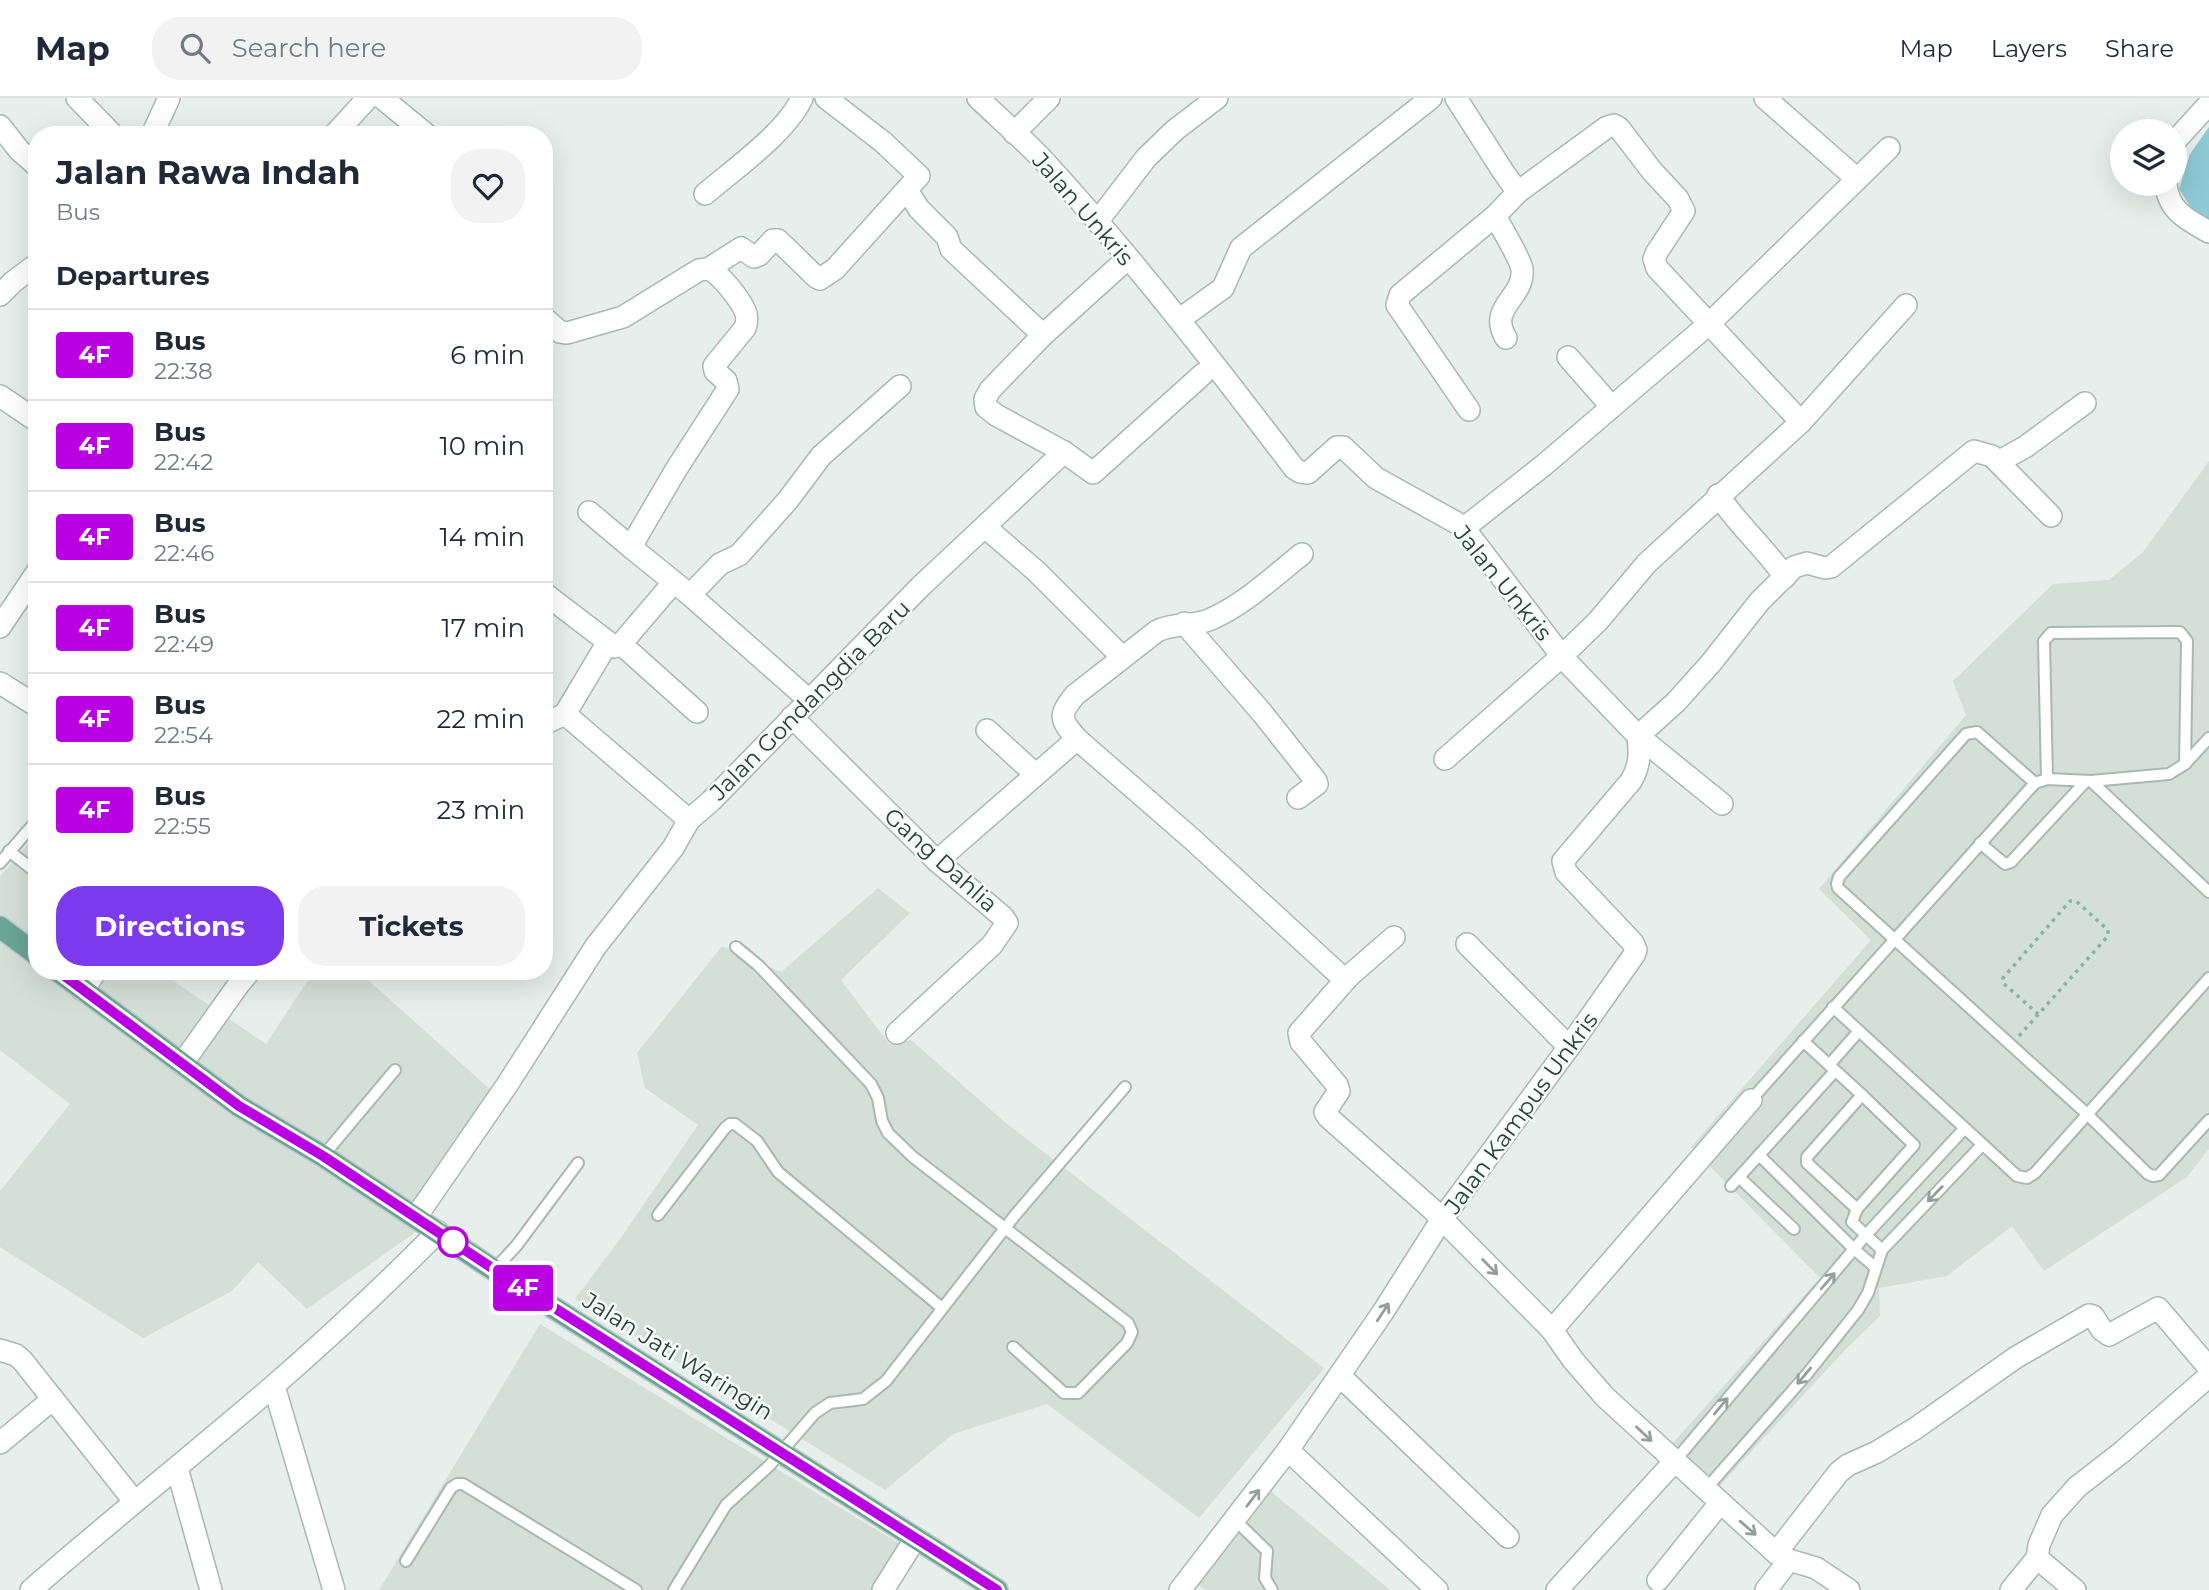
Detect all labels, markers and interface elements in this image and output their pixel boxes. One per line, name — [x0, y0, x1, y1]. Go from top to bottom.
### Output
search box — [152, 17, 642, 80]
text: Map — [35, 28, 110, 68]
icon: search — [176, 29, 214, 67]
text: Search here — [232, 32, 386, 64]
text: Map — [1899, 34, 1953, 63]
text: Layers — [1991, 34, 2067, 63]
text: Share — [2105, 34, 2174, 63]
map controls — [2110, 119, 2187, 196]
button: layers — [2110, 119, 2187, 196]
street label: Jalan Unkris — [1026, 146, 1140, 271]
button: heart — [451, 149, 525, 223]
text: Jalan Rawa Indah — [56, 152, 360, 192]
text: Bus — [56, 198, 100, 226]
text: Departures — [56, 260, 210, 292]
text: Bus — [154, 325, 206, 357]
text: 6 min — [450, 339, 525, 371]
text: 4F — [79, 340, 110, 369]
text: 22:38 — [154, 357, 213, 385]
text: Bus — [154, 416, 206, 448]
text: 10 min — [439, 430, 525, 462]
text: 4F — [79, 431, 110, 460]
text: 22:42 — [154, 448, 213, 476]
text: Bus — [154, 507, 206, 539]
street label: Jalan Unkris — [1447, 519, 1558, 646]
text: 14 min — [439, 521, 525, 553]
text: 4F — [79, 522, 110, 551]
text: 22:46 — [154, 539, 214, 567]
street label: Jalan Gondangdia Baru — [703, 594, 916, 807]
text: Bus — [154, 598, 206, 630]
text: 17 min — [441, 612, 525, 644]
text: 4F — [79, 613, 110, 642]
text: 22:49 — [154, 630, 214, 658]
text: Bus — [154, 689, 206, 721]
text: 22 min — [436, 703, 525, 735]
text: 4F — [79, 704, 110, 733]
text: 22:54 — [154, 721, 213, 749]
text: Bus — [154, 780, 206, 812]
text: 23 min — [437, 794, 525, 826]
text: 4F — [79, 795, 110, 824]
street label: Gang Dahlia — [879, 802, 1003, 918]
text: 22:55 — [154, 812, 211, 840]
button: Directions — [56, 886, 284, 966]
button: Tickets — [298, 886, 525, 966]
street label: Jalan Kampus Unkris — [1438, 1007, 1604, 1220]
one-way arrow — [1926, 1185, 1943, 1202]
unlabelled marker — [438, 1227, 468, 1257]
one-way arrow — [1481, 1259, 1498, 1276]
line badge: 4F — [491, 1265, 554, 1311]
one-way arrow — [1820, 1272, 1836, 1290]
text: 4F — [507, 1273, 539, 1302]
street label: Jalan Jati Waringin — [577, 1286, 778, 1426]
one-way arrow — [1376, 1302, 1390, 1322]
one-way arrow — [1796, 1367, 1812, 1385]
one-way arrow — [1713, 1398, 1729, 1416]
one-way arrow — [1635, 1426, 1653, 1442]
one-way arrow — [1245, 1489, 1260, 1508]
one-way arrow — [1739, 1520, 1757, 1536]

